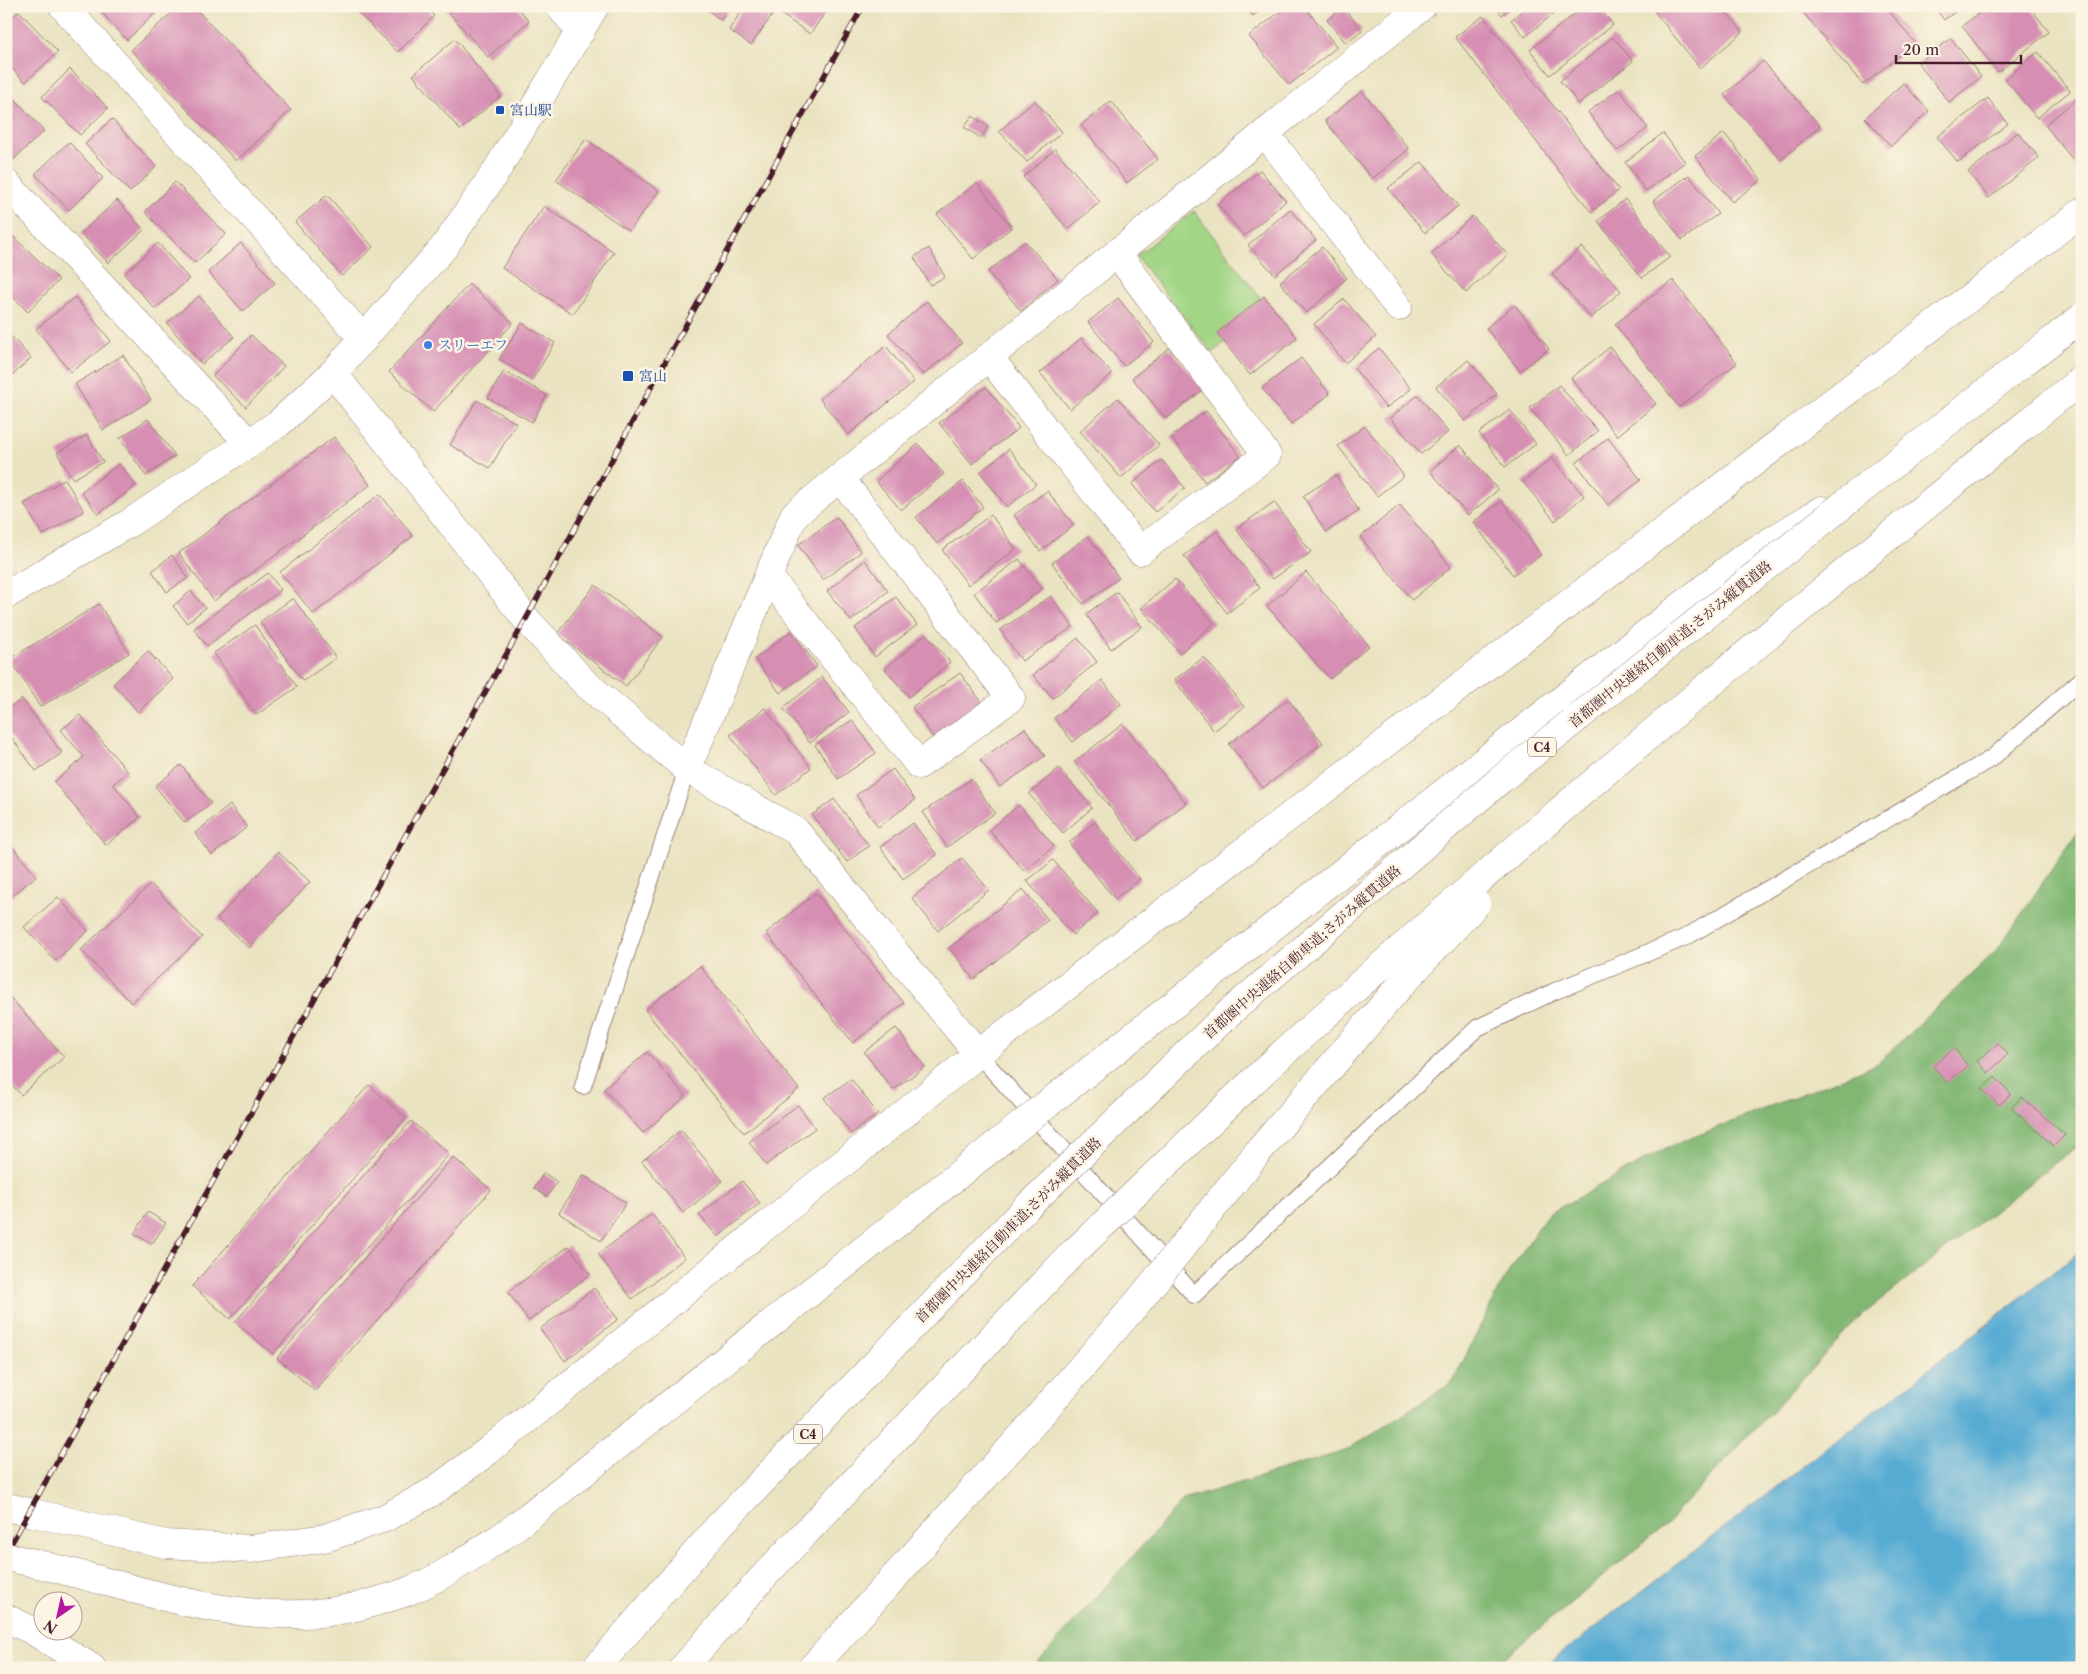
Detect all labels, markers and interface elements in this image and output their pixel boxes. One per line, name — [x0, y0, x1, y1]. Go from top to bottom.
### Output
scale bar — [1896, 32, 2020, 64]
text: 20 m — [1903, 40, 1939, 59]
place label: 宮山駅 — [510, 101, 552, 119]
marker: 宮山駅 — [494, 104, 506, 116]
place label: スリーエフ — [438, 336, 508, 354]
marker: スリーエフ — [422, 339, 434, 351]
place label: 宮山 — [639, 367, 667, 385]
marker: 宮山 — [621, 369, 635, 383]
street label: 首都圏中央連絡自動車道;さがみ縦貫道路 — [1565, 556, 1775, 732]
road number: C4 — [1528, 738, 1556, 756]
street label: 首都圏中央連絡自動車道;さがみ縦貫道路 — [1199, 861, 1405, 1043]
street label: 首都圏中央連絡自動車道;さがみ縦貫道路 — [911, 1133, 1105, 1327]
road number: C4 — [794, 1425, 822, 1444]
north arrow — [32, 1592, 82, 1642]
text: N — [41, 1616, 61, 1638]

